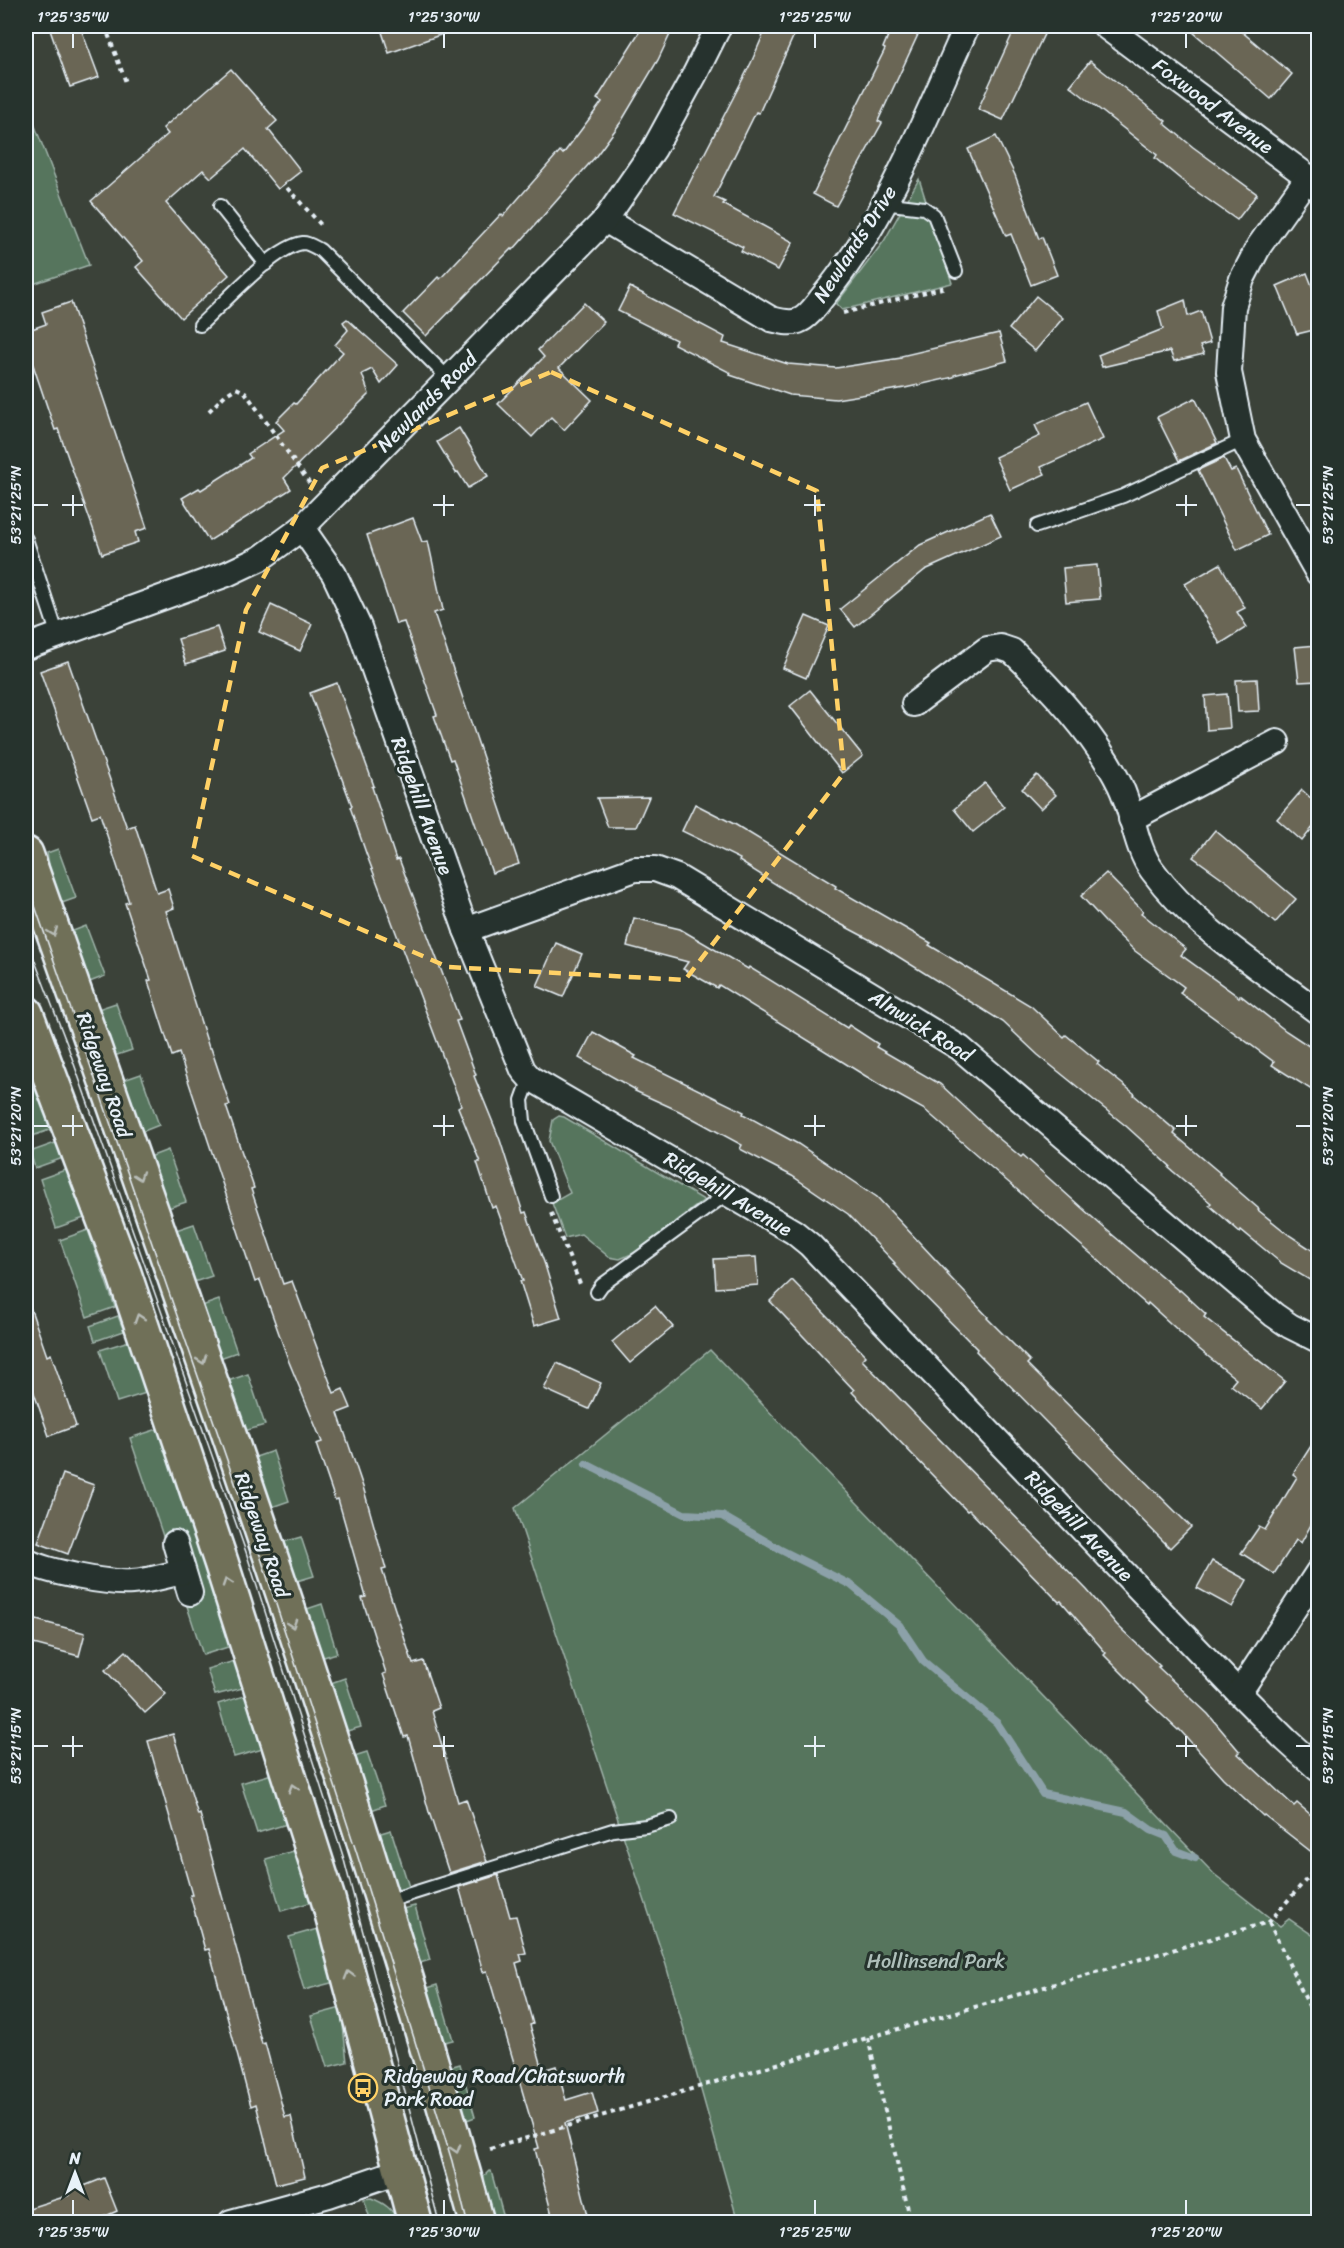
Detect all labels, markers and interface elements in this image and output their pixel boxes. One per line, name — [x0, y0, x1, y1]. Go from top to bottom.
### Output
text: 1°25'35"W — [37, 4, 109, 30]
text: 1°25'30"W — [408, 4, 480, 30]
text: 1°25'25"W — [779, 4, 851, 30]
text: 1°25'20"W — [1150, 4, 1223, 30]
street label: Foxwood Avenue — [1145, 48, 1282, 164]
street label: Newlands Drive — [804, 178, 906, 310]
street label: Newlands Road — [368, 342, 487, 461]
text: 53°21'25"N — [3, 465, 29, 544]
text: 53°21'25"N — [1315, 465, 1341, 544]
street label: Ridgehill Avenue — [381, 732, 463, 880]
one-way arrow — [46, 926, 59, 937]
street label: Alnwick Road — [861, 979, 981, 1073]
street label: Ridgeway Road — [66, 1007, 142, 1144]
text: 53°21'20"N — [3, 1086, 29, 1166]
text: 53°21'20"N — [1315, 1086, 1341, 1166]
street label: Ridgehill Avenue — [657, 1142, 799, 1247]
one-way arrow — [132, 1170, 145, 1181]
one-way arrow — [134, 1313, 147, 1324]
one-way arrow — [195, 1354, 208, 1365]
street label: Ridgehill Avenue — [1016, 1462, 1142, 1591]
street label: Ridgeway Road — [224, 1467, 300, 1604]
one-way arrow — [222, 1577, 234, 1588]
one-way arrow — [285, 1618, 297, 1629]
text: 53°21'15"N — [3, 1707, 29, 1784]
text: 53°21'15"N — [1315, 1707, 1341, 1784]
one-way arrow — [287, 1783, 300, 1794]
park label: Hollinsend Park — [867, 1944, 1006, 1979]
one-way arrow — [344, 1970, 356, 1981]
place label: Ridgeway Road/Chatsworth Park Road — [384, 2059, 625, 2117]
bus stop icon: Ridgeway Road/Chatsworth Park Road — [347, 2072, 379, 2104]
north arrow — [45, 2143, 105, 2203]
one-way arrow — [449, 2143, 461, 2154]
text: N — [68, 2144, 81, 2173]
text: 1°25'35"W — [37, 2219, 109, 2245]
text: 1°25'30"W — [408, 2219, 480, 2245]
text: 1°25'25"W — [779, 2219, 851, 2245]
text: 1°25'20"W — [1150, 2219, 1223, 2245]

